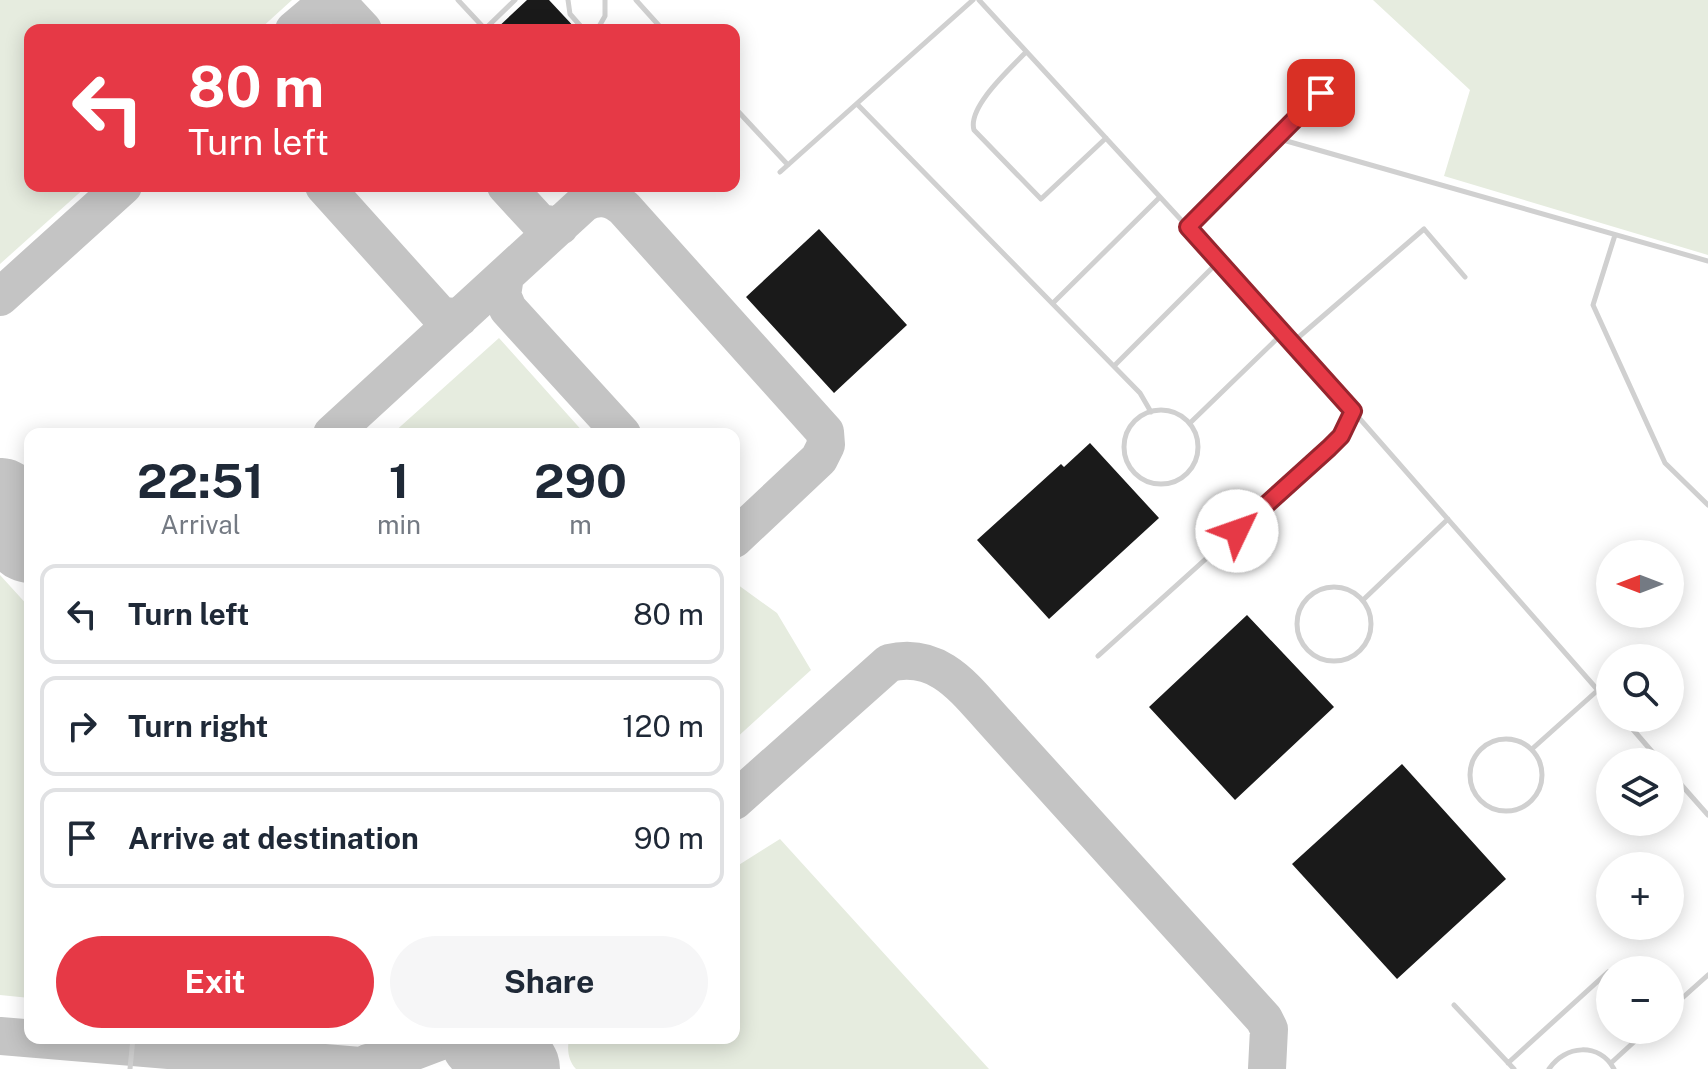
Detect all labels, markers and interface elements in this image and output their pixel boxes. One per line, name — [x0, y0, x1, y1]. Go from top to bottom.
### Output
text: 80 m — [188, 54, 324, 120]
icon: left — [56, 56, 160, 160]
pin — [1287, 59, 1355, 127]
icon: arrive — [1299, 71, 1343, 115]
text: Turn left — [188, 121, 329, 163]
text: 22:51 — [137, 452, 264, 509]
text: 1 — [389, 452, 409, 509]
text: 290 — [534, 452, 627, 509]
position arrow — [1195, 489, 1279, 573]
text: Arrival — [160, 509, 241, 540]
text: min — [377, 509, 421, 540]
text: m — [569, 509, 592, 540]
north arrow — [1596, 540, 1684, 628]
map controls — [1596, 540, 1684, 1044]
icon: left — [60, 592, 104, 636]
text: Turn left — [128, 596, 249, 632]
text: 80 m — [633, 596, 704, 632]
button: search — [1596, 644, 1684, 732]
icon: right — [60, 704, 104, 748]
text: Turn right — [128, 708, 268, 744]
text: 120 m — [622, 708, 704, 744]
button: layers — [1596, 748, 1684, 836]
icon: arrive — [60, 816, 104, 860]
text: Arrive at destination — [128, 820, 419, 856]
text: 90 m — [634, 820, 704, 856]
button: + — [1596, 852, 1684, 940]
button: Exit — [56, 936, 374, 1028]
button: Share — [390, 936, 708, 1028]
button: − — [1596, 956, 1684, 1044]

